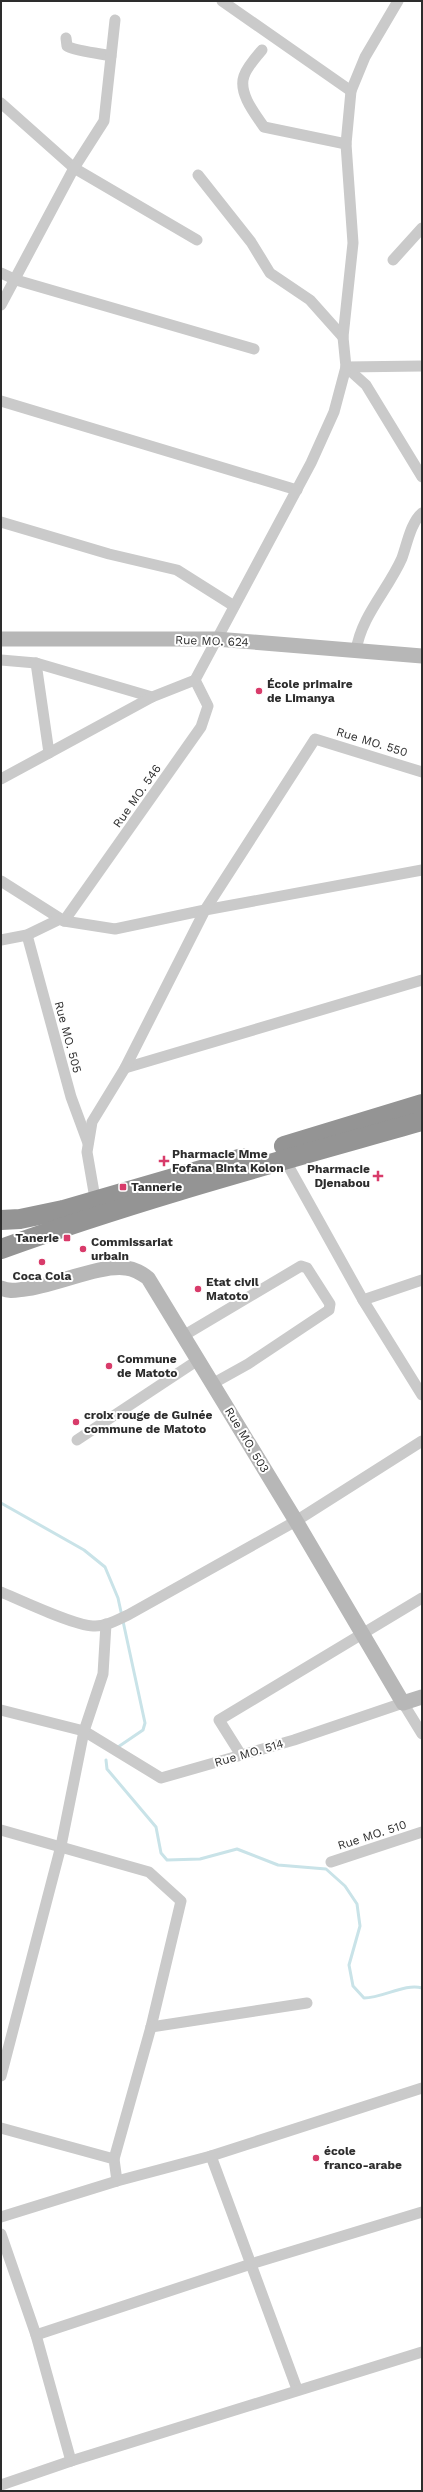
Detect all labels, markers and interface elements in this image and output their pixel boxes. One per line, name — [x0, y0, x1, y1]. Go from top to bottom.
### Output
street label: Rue MO. 624 — [175, 633, 249, 649]
place label: École primaire de Limanya — [267, 677, 353, 705]
marker: École primaire de Limanya — [254, 686, 264, 696]
street label: Rue MO. 550 — [335, 725, 409, 759]
street label: Rue MO. 546 — [110, 762, 164, 830]
street label: Rue MO. 505 — [52, 1000, 84, 1074]
place label: Pharmacie Mme Fofana Binta Kolon — [172, 1147, 284, 1175]
marker: Pharmacie Mme Fofana Binta Kolon — [159, 1156, 169, 1166]
place label: Pharmacie Djenabou — [307, 1162, 370, 1190]
marker: Pharmacie Djenabou — [373, 1171, 383, 1181]
place label: Tannerie — [131, 1180, 182, 1194]
marker: Tannerie — [118, 1182, 128, 1192]
place label: Tanerie — [15, 1231, 59, 1245]
marker: Tanerie — [62, 1233, 72, 1243]
place label: Commissariat urbain — [91, 1235, 174, 1263]
marker: Commissariat urbain — [78, 1244, 88, 1254]
marker: Coca Cola — [37, 1257, 47, 1267]
place label: Coca Cola — [13, 1269, 71, 1283]
place label: Etat civil Matoto — [206, 1275, 259, 1303]
marker: Etat civil Matoto — [193, 1284, 203, 1294]
place label: Commune de Matoto — [117, 1352, 177, 1380]
marker: Commune de Matoto — [104, 1361, 114, 1371]
street label: Rue MO. 503 — [222, 1405, 272, 1475]
place label: croix rouge de Guinée commune de Matoto — [84, 1408, 213, 1436]
marker: croix rouge de Guinée commune de Matoto — [71, 1417, 81, 1427]
street label: Rue MO. 514 — [213, 1736, 285, 1770]
street label: Rue MO. 510 — [336, 1817, 408, 1853]
place label: école franco-arabe — [324, 2144, 402, 2172]
marker: école franco-arabe — [311, 2153, 321, 2163]

